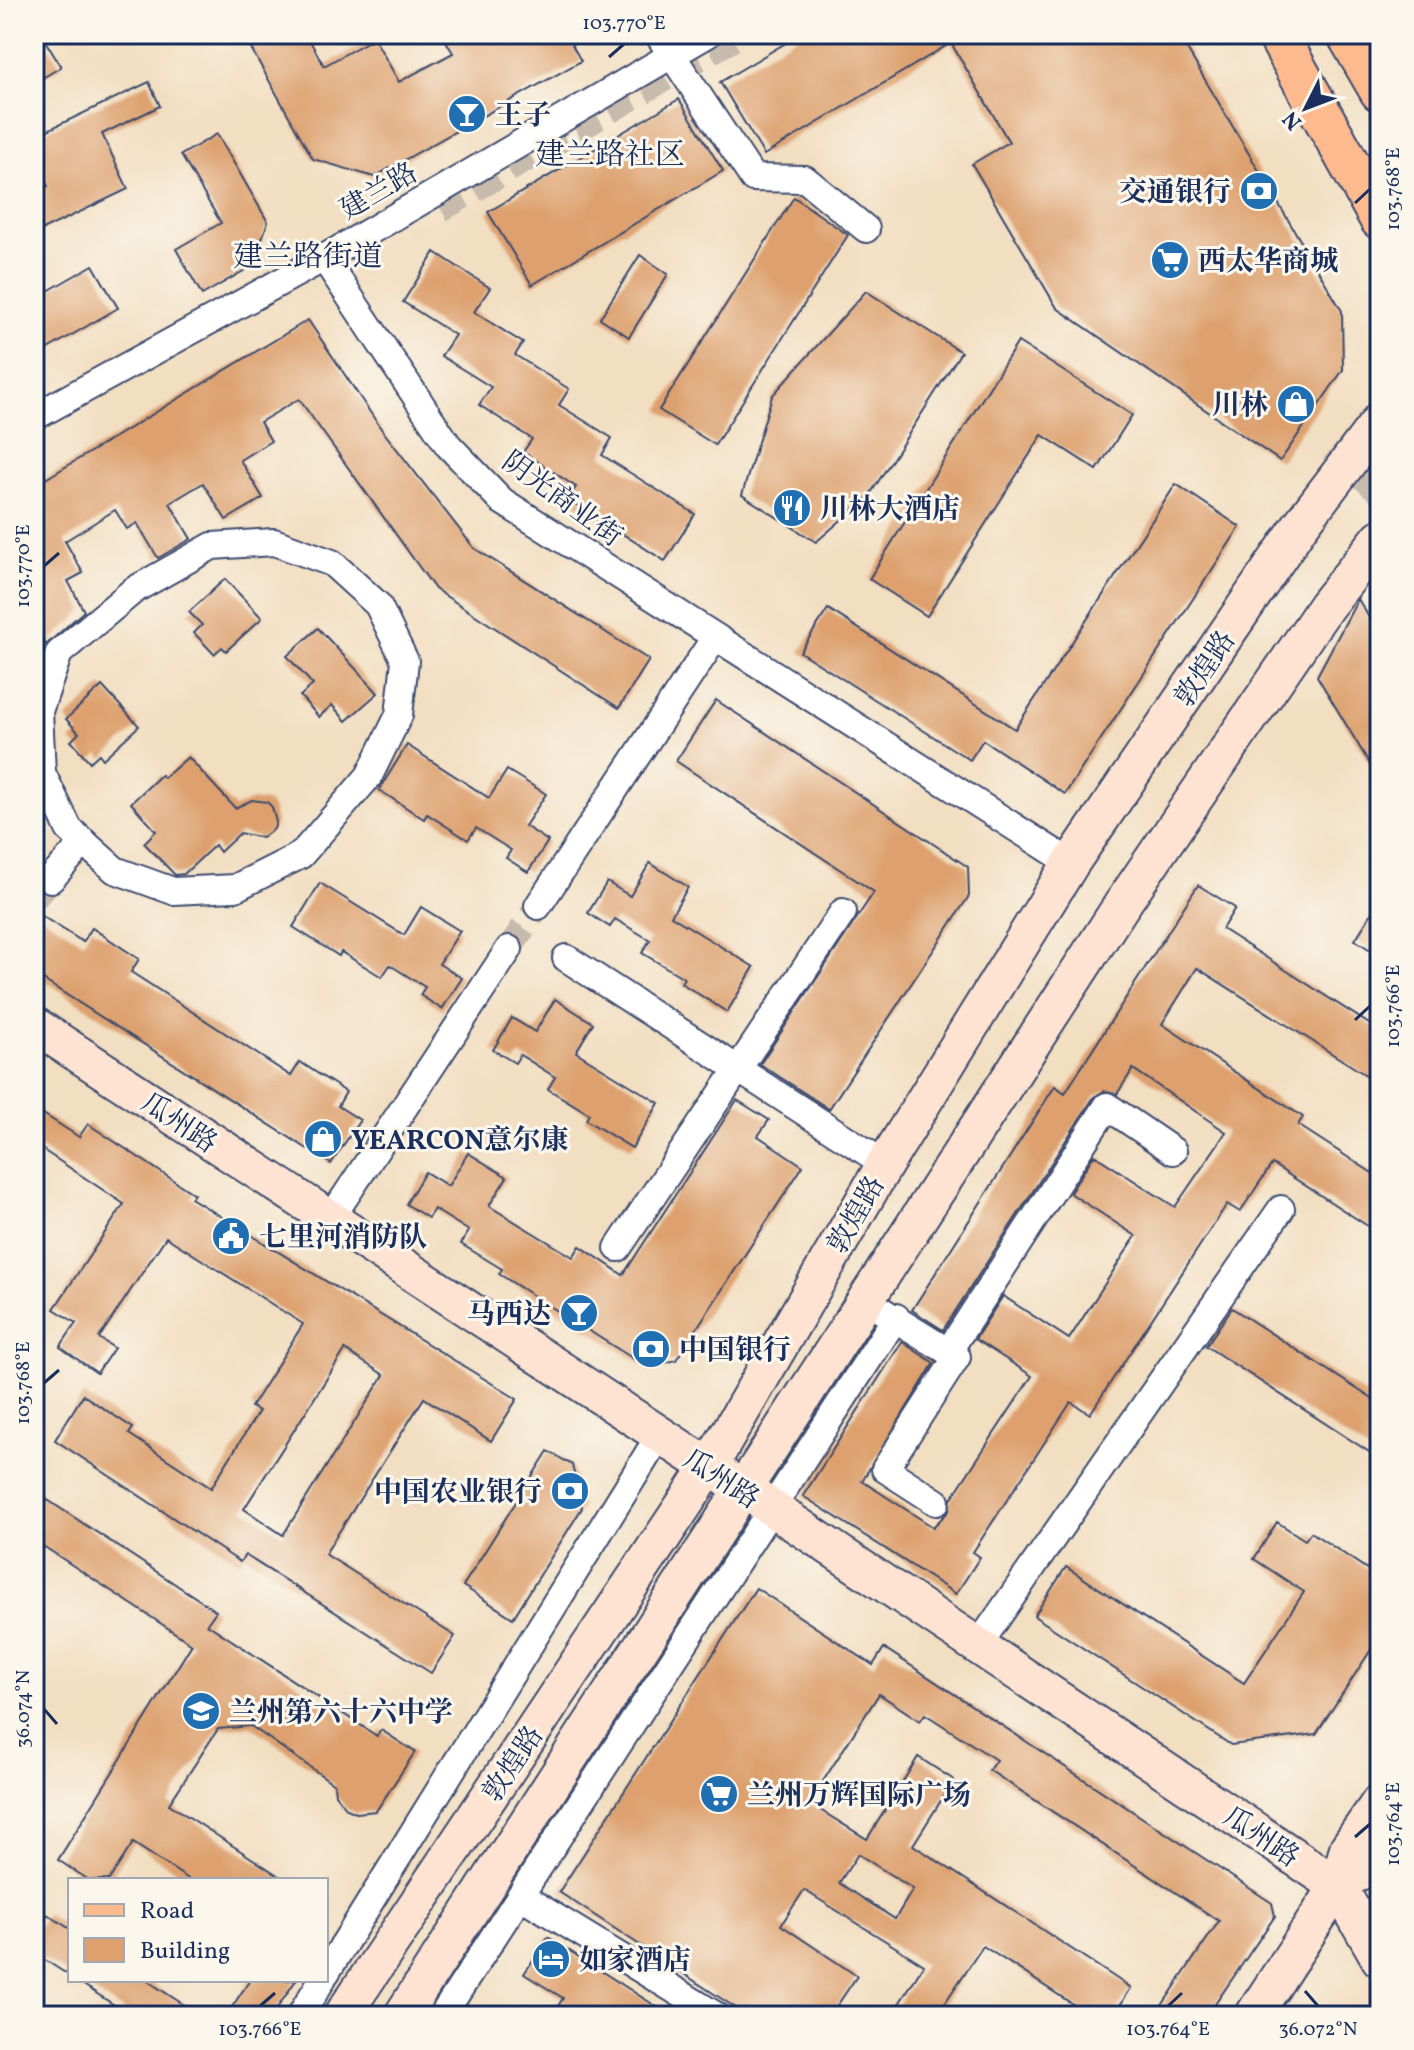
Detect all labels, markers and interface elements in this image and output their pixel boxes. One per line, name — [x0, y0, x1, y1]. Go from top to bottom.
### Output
text: 103.770°E — [582, 10, 666, 38]
north arrow — [1266, 68, 1346, 148]
bar icon: 王子 — [446, 93, 488, 135]
place label: 王子 — [495, 97, 551, 136]
text: N — [1276, 103, 1310, 136]
district label: 建兰路社区 — [535, 135, 685, 177]
text: 103.768°E — [1380, 147, 1408, 231]
street label: 建兰路 — [333, 154, 425, 230]
bank icon: 交通银行 — [1238, 170, 1280, 212]
place label: 交通银行 — [1119, 174, 1231, 213]
district label: 建兰路街道 — [233, 237, 383, 279]
supermarket icon: 西太华商城 — [1149, 239, 1191, 281]
place label: 西太华商城 — [1198, 243, 1338, 282]
shop icon: 川林 — [1275, 383, 1317, 425]
place label: 川林 — [1212, 387, 1268, 426]
street label: 阴光商业街 — [493, 443, 630, 557]
restaurant icon: 川林大酒店 — [771, 487, 813, 529]
place label: 川林大酒店 — [820, 491, 960, 530]
text: 103.770°E — [10, 524, 38, 608]
street label: 敦煌路 — [1166, 624, 1246, 715]
text: 103.766°E — [1380, 964, 1408, 1048]
street label: 瓜州路 — [133, 1084, 224, 1164]
shop icon: YEARCON意尔康 — [302, 1118, 344, 1160]
place label: YEARCON意尔康 — [351, 1122, 569, 1161]
street label: 敦煌路 — [819, 1169, 895, 1261]
public building icon: 七里河消防队 — [210, 1215, 252, 1257]
place label: 七里河消防队 — [259, 1219, 427, 1258]
bar icon: 马西达 — [558, 1292, 600, 1334]
place label: 马西达 — [467, 1296, 551, 1335]
bank icon: 中国银行 — [630, 1328, 672, 1370]
place label: 中国银行 — [679, 1332, 791, 1371]
text: 103.768°E — [10, 1341, 38, 1425]
street label: 瓜州路 — [675, 1441, 766, 1519]
bank icon: 中国农业银行 — [549, 1470, 591, 1512]
place label: 中国农业银行 — [374, 1474, 542, 1513]
text: 36.074°N — [10, 1670, 38, 1748]
school or university icon: 兰州第六十六中学 — [180, 1690, 222, 1732]
place label: 兰州第六十六中学 — [229, 1694, 453, 1733]
street label: 敦煌路 — [474, 1719, 554, 1810]
supermarket icon: 兰州万辉国际广场 — [698, 1773, 740, 1815]
place label: 兰州万辉国际广场 — [747, 1777, 971, 1816]
text: 103.764°E — [1380, 1782, 1408, 1866]
street label: 瓜州路 — [1215, 1798, 1306, 1878]
legend — [68, 1878, 328, 1982]
text: Road — [140, 1895, 194, 1929]
text: Building — [140, 1935, 230, 1969]
hotel icon: 如家酒店 — [530, 1938, 572, 1980]
place label: 如家酒店 — [579, 1942, 691, 1981]
text: 103.766°E — [218, 2016, 302, 2044]
text: 103.764°E — [1126, 2016, 1210, 2044]
text: 36.072°N — [1278, 2016, 1358, 2044]

